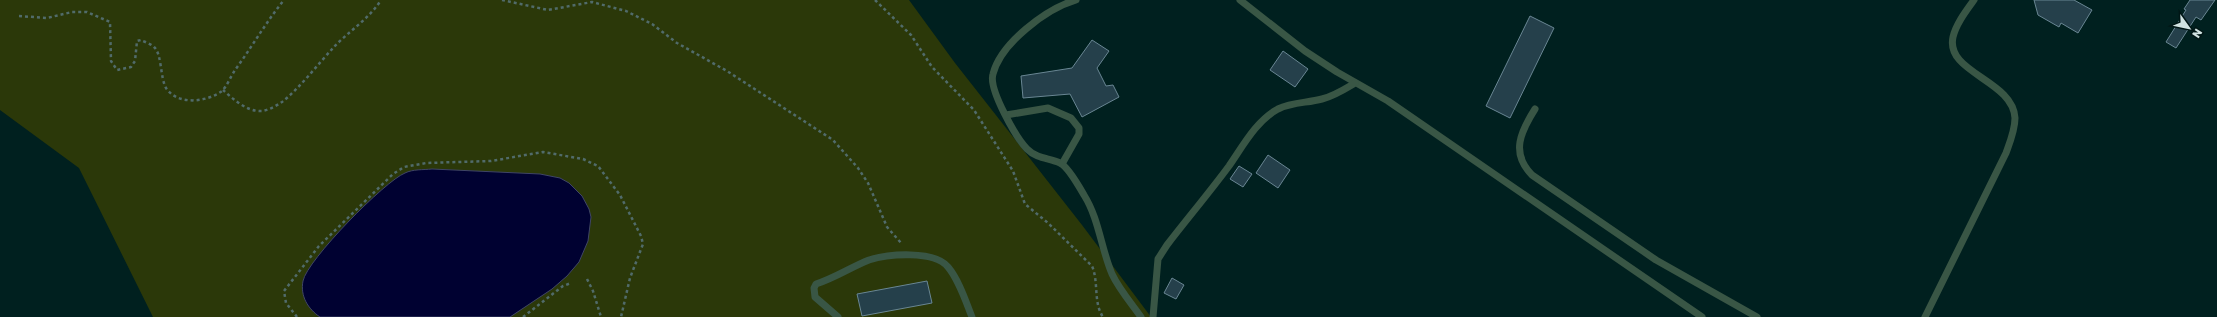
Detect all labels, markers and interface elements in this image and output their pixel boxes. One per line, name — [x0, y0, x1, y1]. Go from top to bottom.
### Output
north arrow — [2169, 8, 2209, 48]
text: N — [2190, 27, 2206, 41]

